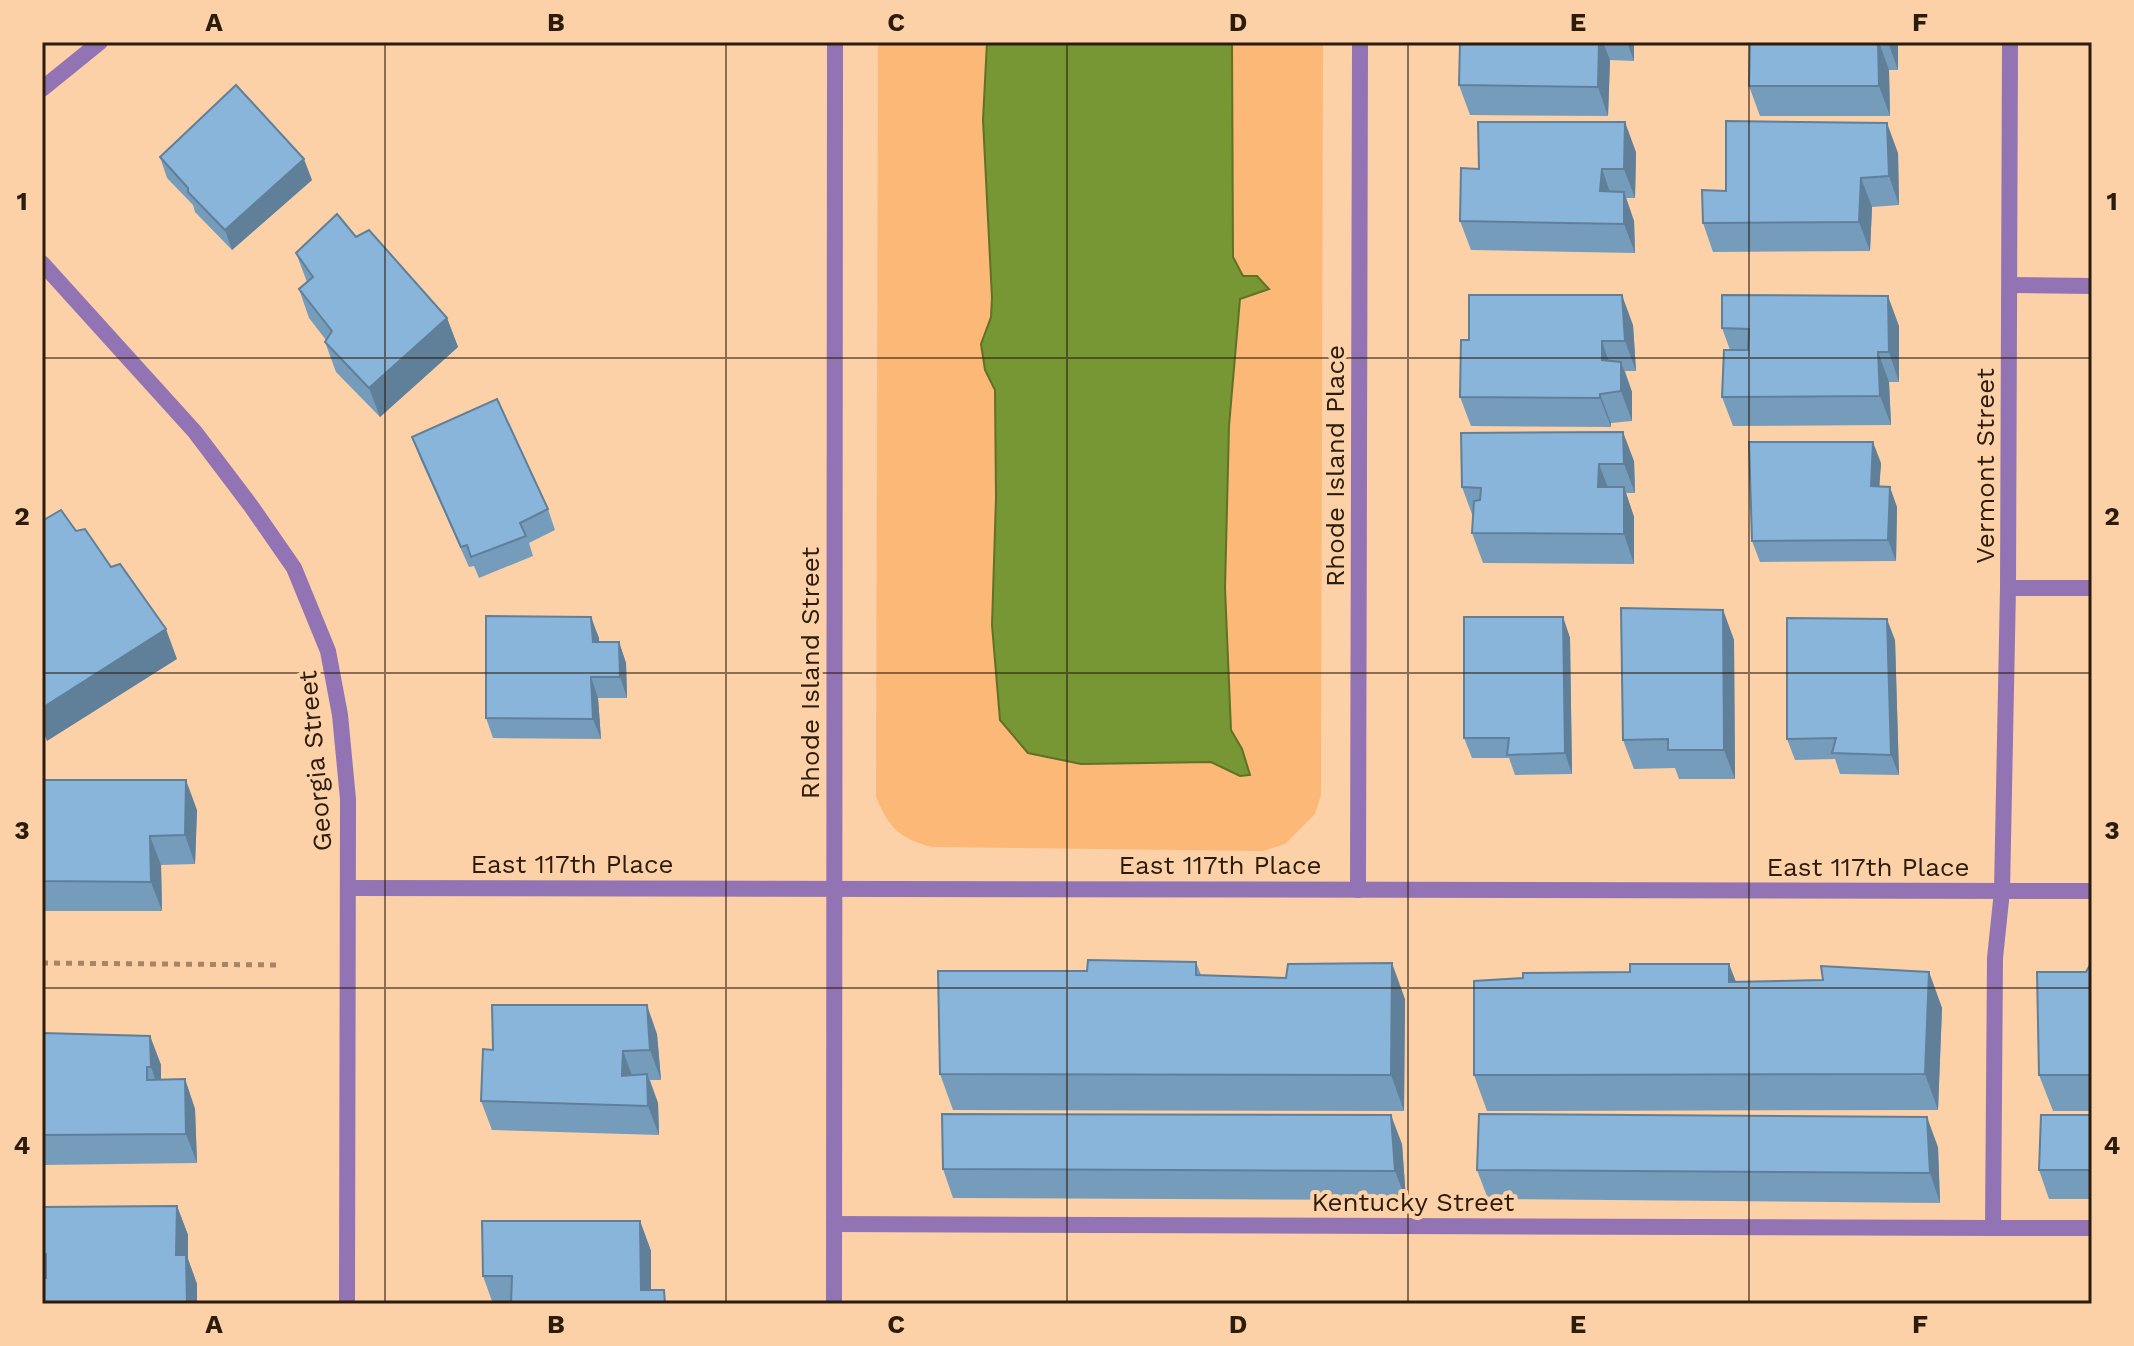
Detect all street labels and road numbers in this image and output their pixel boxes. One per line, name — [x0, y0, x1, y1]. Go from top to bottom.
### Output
street label: Rhode Island Place — [1320, 345, 1350, 587]
street label: Vermont Street — [1970, 368, 2000, 564]
street label: Rhode Island Street — [795, 547, 825, 799]
street label: Georgia Street — [292, 669, 338, 853]
street label: East 117th Place — [470, 849, 674, 879]
street label: East 117th Place — [1118, 850, 1322, 880]
street label: East 117th Place — [1766, 852, 1970, 882]
street label: Kentucky Street — [1311, 1187, 1515, 1217]

